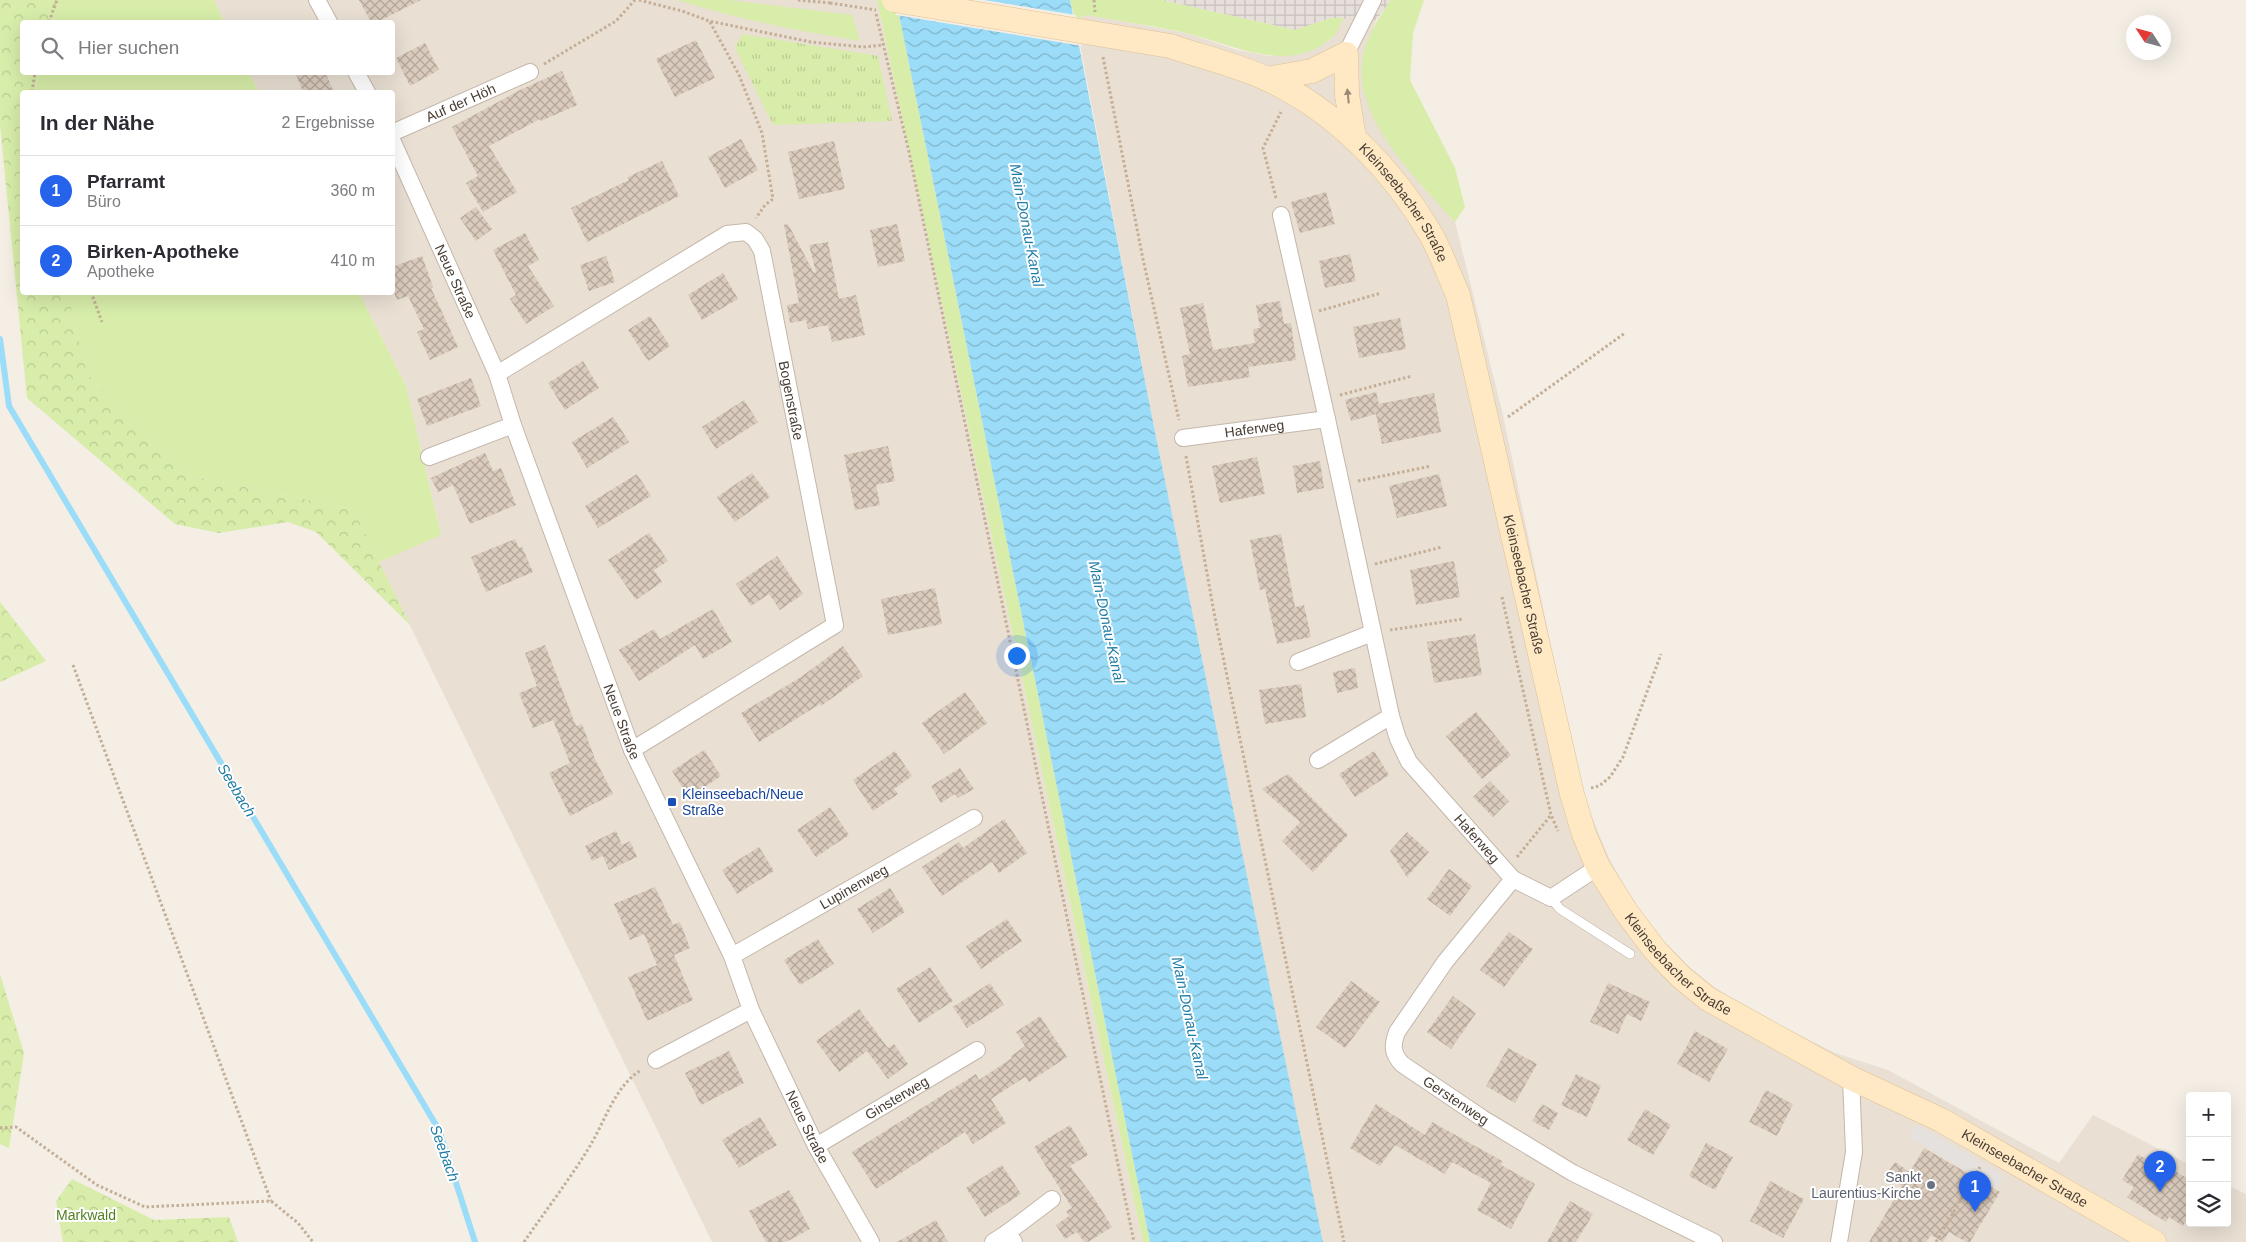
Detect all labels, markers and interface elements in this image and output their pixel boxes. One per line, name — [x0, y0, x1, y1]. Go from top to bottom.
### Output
north arrow — [2126, 15, 2171, 60]
search box — [20, 20, 395, 75]
icon: search — [38, 34, 66, 62]
text: Hier suchen — [78, 37, 179, 58]
street label: Auf der Höh — [423, 80, 498, 125]
one-way arrow — [1344, 88, 1352, 104]
text: In der Nähe — [40, 111, 154, 134]
text: 2 Ergebnisse — [282, 114, 375, 131]
street label: Kleinseebacher Straße — [1356, 140, 1451, 264]
water label: Main-Donau-Kanal — [1007, 162, 1047, 289]
text: Pfarramt — [87, 171, 165, 192]
text: 1 — [52, 182, 60, 199]
text: 360 m — [331, 182, 375, 199]
text: Büro — [87, 193, 121, 210]
text: Birken-Apotheke — [87, 241, 239, 262]
street label: Neue Straße — [432, 242, 479, 321]
text: 2 — [52, 252, 60, 269]
text: 410 m — [331, 252, 375, 269]
text: Apotheke — [87, 263, 155, 280]
street label: Bogenstraße — [776, 360, 807, 442]
street label: Haferweg — [1224, 417, 1285, 440]
street label: Kleinseebacher Straße — [1500, 513, 1548, 656]
water label: Main-Donau-Kanal — [1086, 559, 1128, 686]
your location — [1004, 643, 1030, 669]
street label: Neue Straße — [601, 682, 644, 762]
water label: Seebach — [214, 760, 260, 820]
place label: Kleinseebach/Neue Straße — [682, 786, 804, 818]
marker: Kleinseebach/Neue Straße — [666, 796, 678, 808]
street label: Haferweg — [1451, 811, 1503, 866]
street label: Lupinenweg — [817, 861, 890, 912]
street label: Kleinseebacher Straße — [1622, 910, 1734, 1018]
water label: Main-Donau-Kanal — [1169, 955, 1211, 1082]
street label: Ginsterweg — [862, 1073, 931, 1123]
street label: Gerstenweg — [1420, 1073, 1492, 1128]
street label: Neue Straße — [783, 1088, 832, 1166]
map controls — [2186, 1092, 2231, 1227]
button: + — [2186, 1092, 2231, 1137]
water label: Seebach — [427, 1122, 463, 1184]
street label: Kleinseebacher Straße — [1959, 1126, 2091, 1211]
button: − — [2186, 1137, 2231, 1182]
pin: 2 — [2144, 1151, 2176, 1192]
place label: Sankt Laurentius-Kirche — [1811, 1169, 1921, 1201]
pin: 1 — [1959, 1171, 1991, 1212]
marker: Sankt Laurentius-Kirche — [1925, 1179, 1937, 1191]
button: layers — [2186, 1182, 2231, 1227]
park label: Markwald — [56, 1207, 116, 1223]

